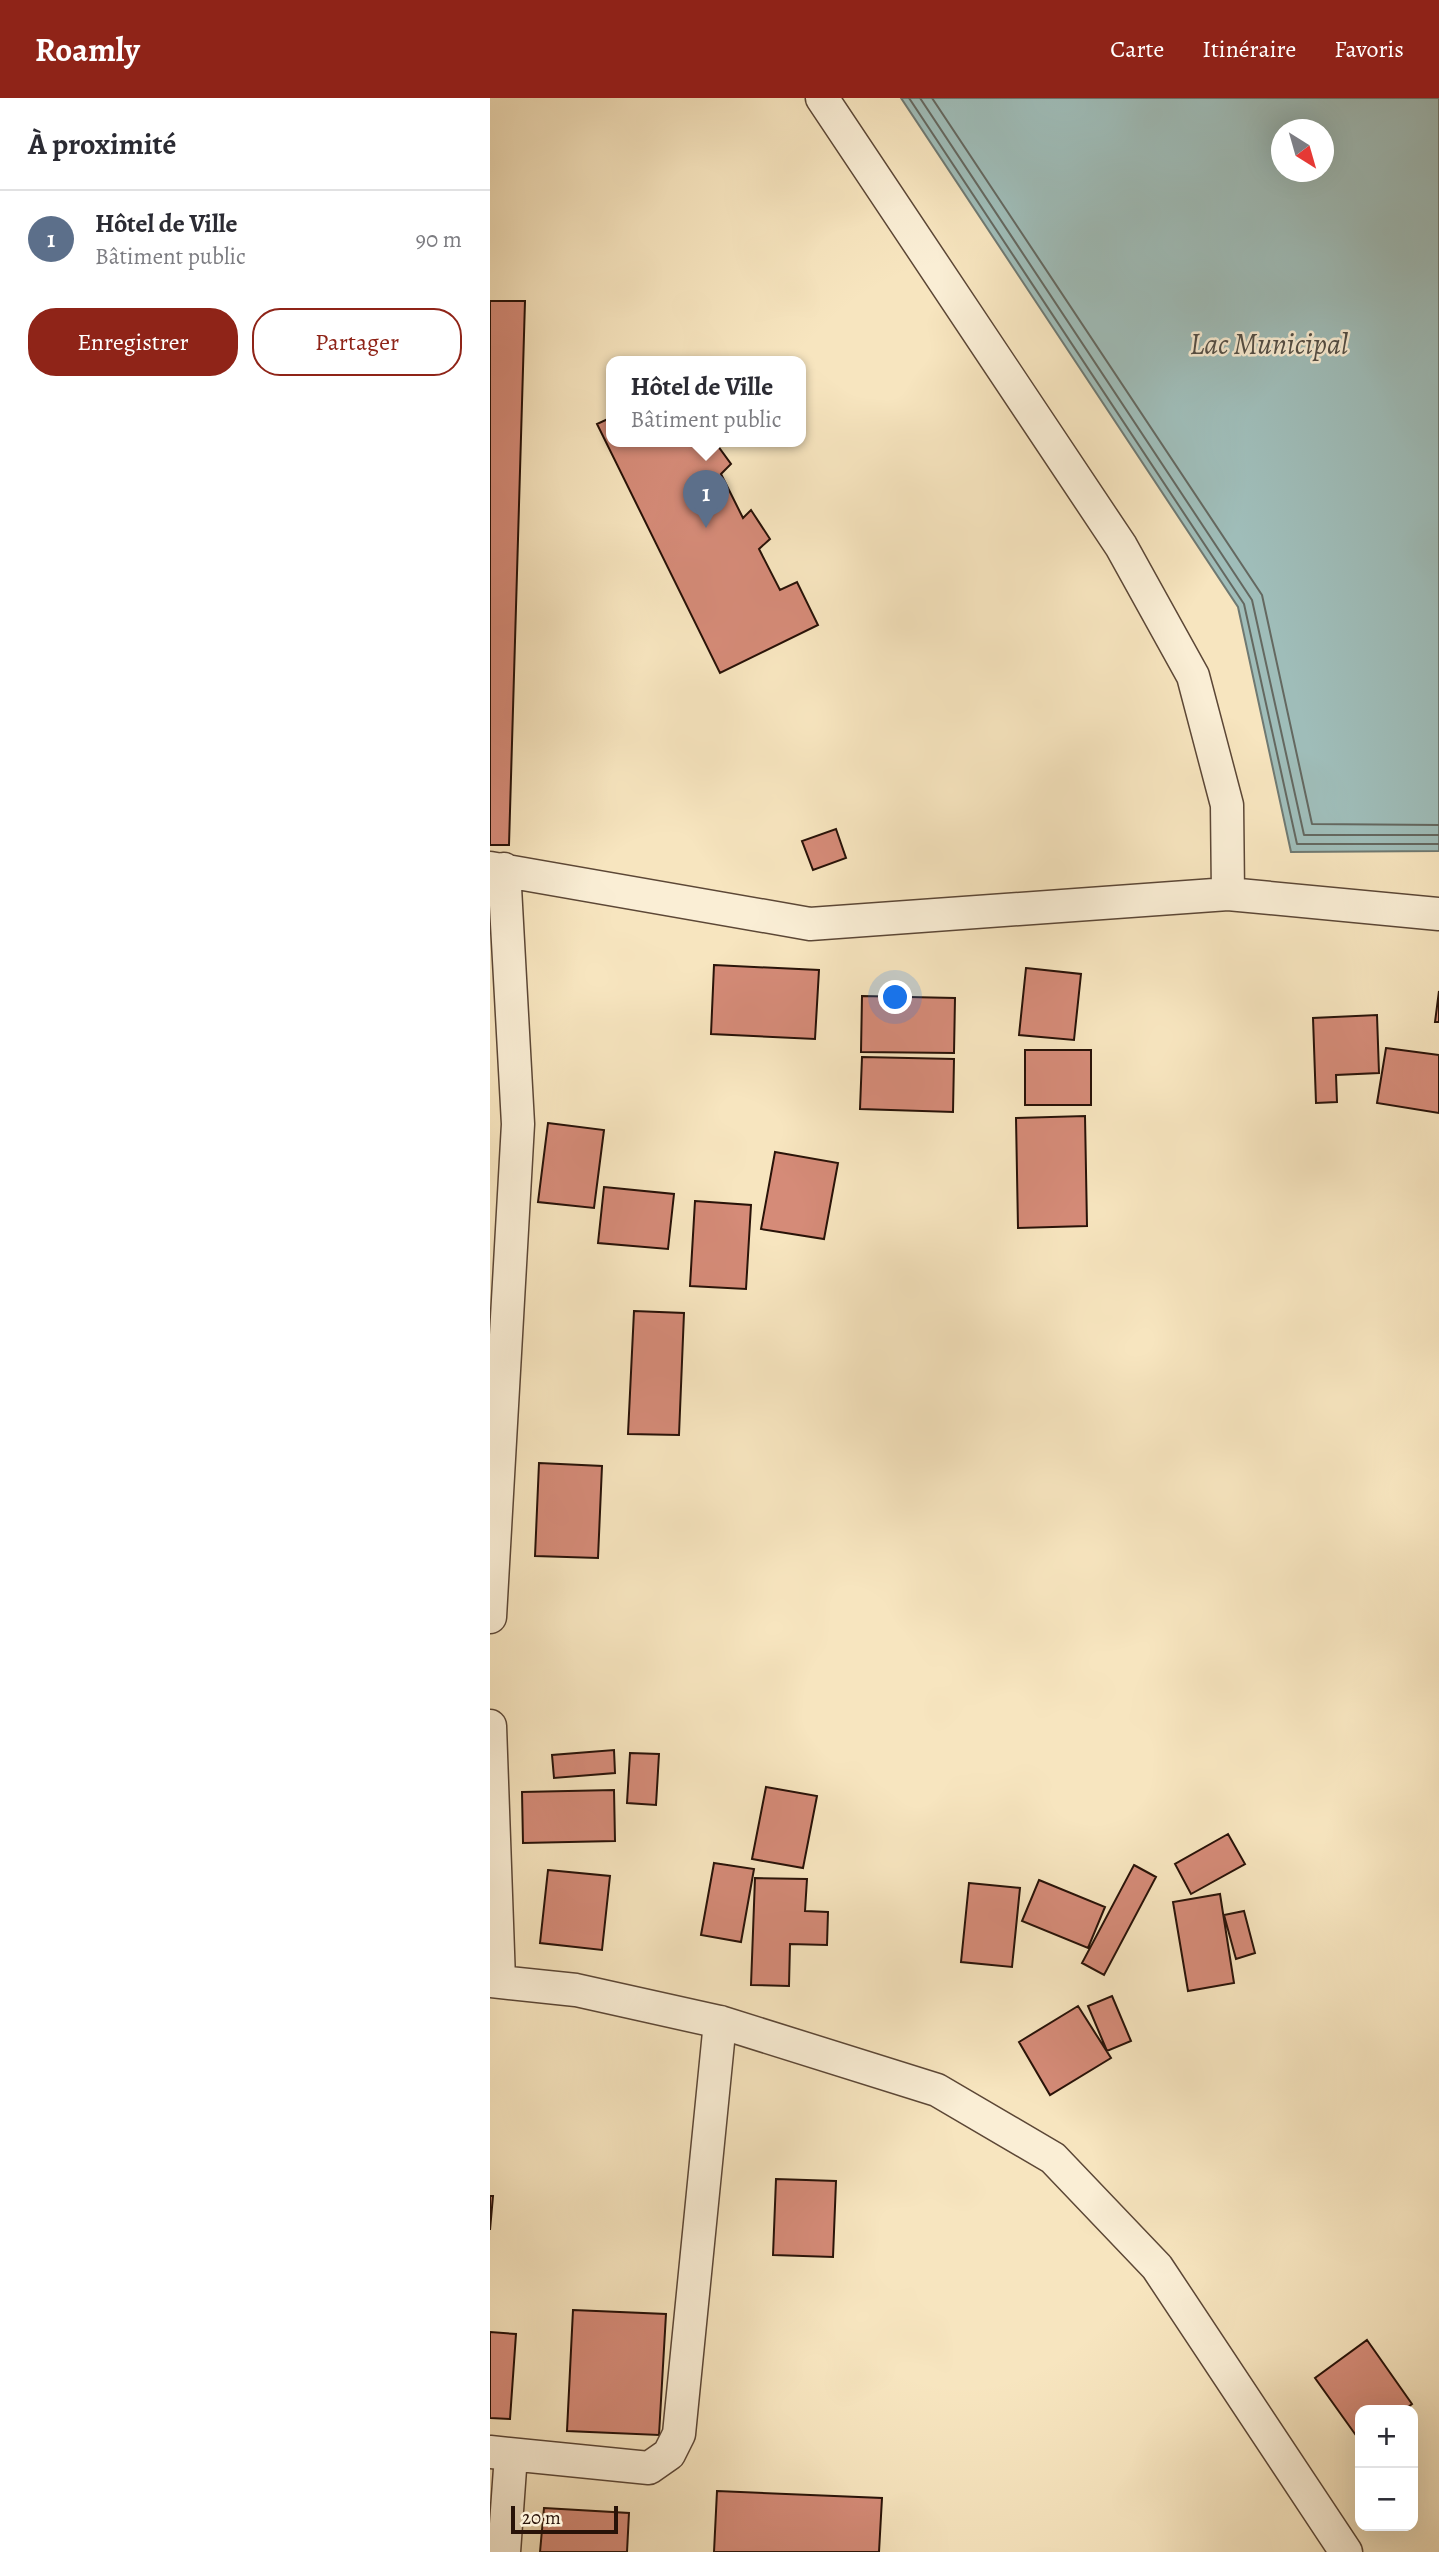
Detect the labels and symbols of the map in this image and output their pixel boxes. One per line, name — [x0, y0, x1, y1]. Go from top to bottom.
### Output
north arrow — [1271, 119, 1334, 182]
water label: Lac Municipal — [1190, 324, 1349, 364]
pin: 1 — [683, 470, 729, 528]
your location — [878, 980, 912, 1014]
scale bar — [511, 2503, 618, 2535]

